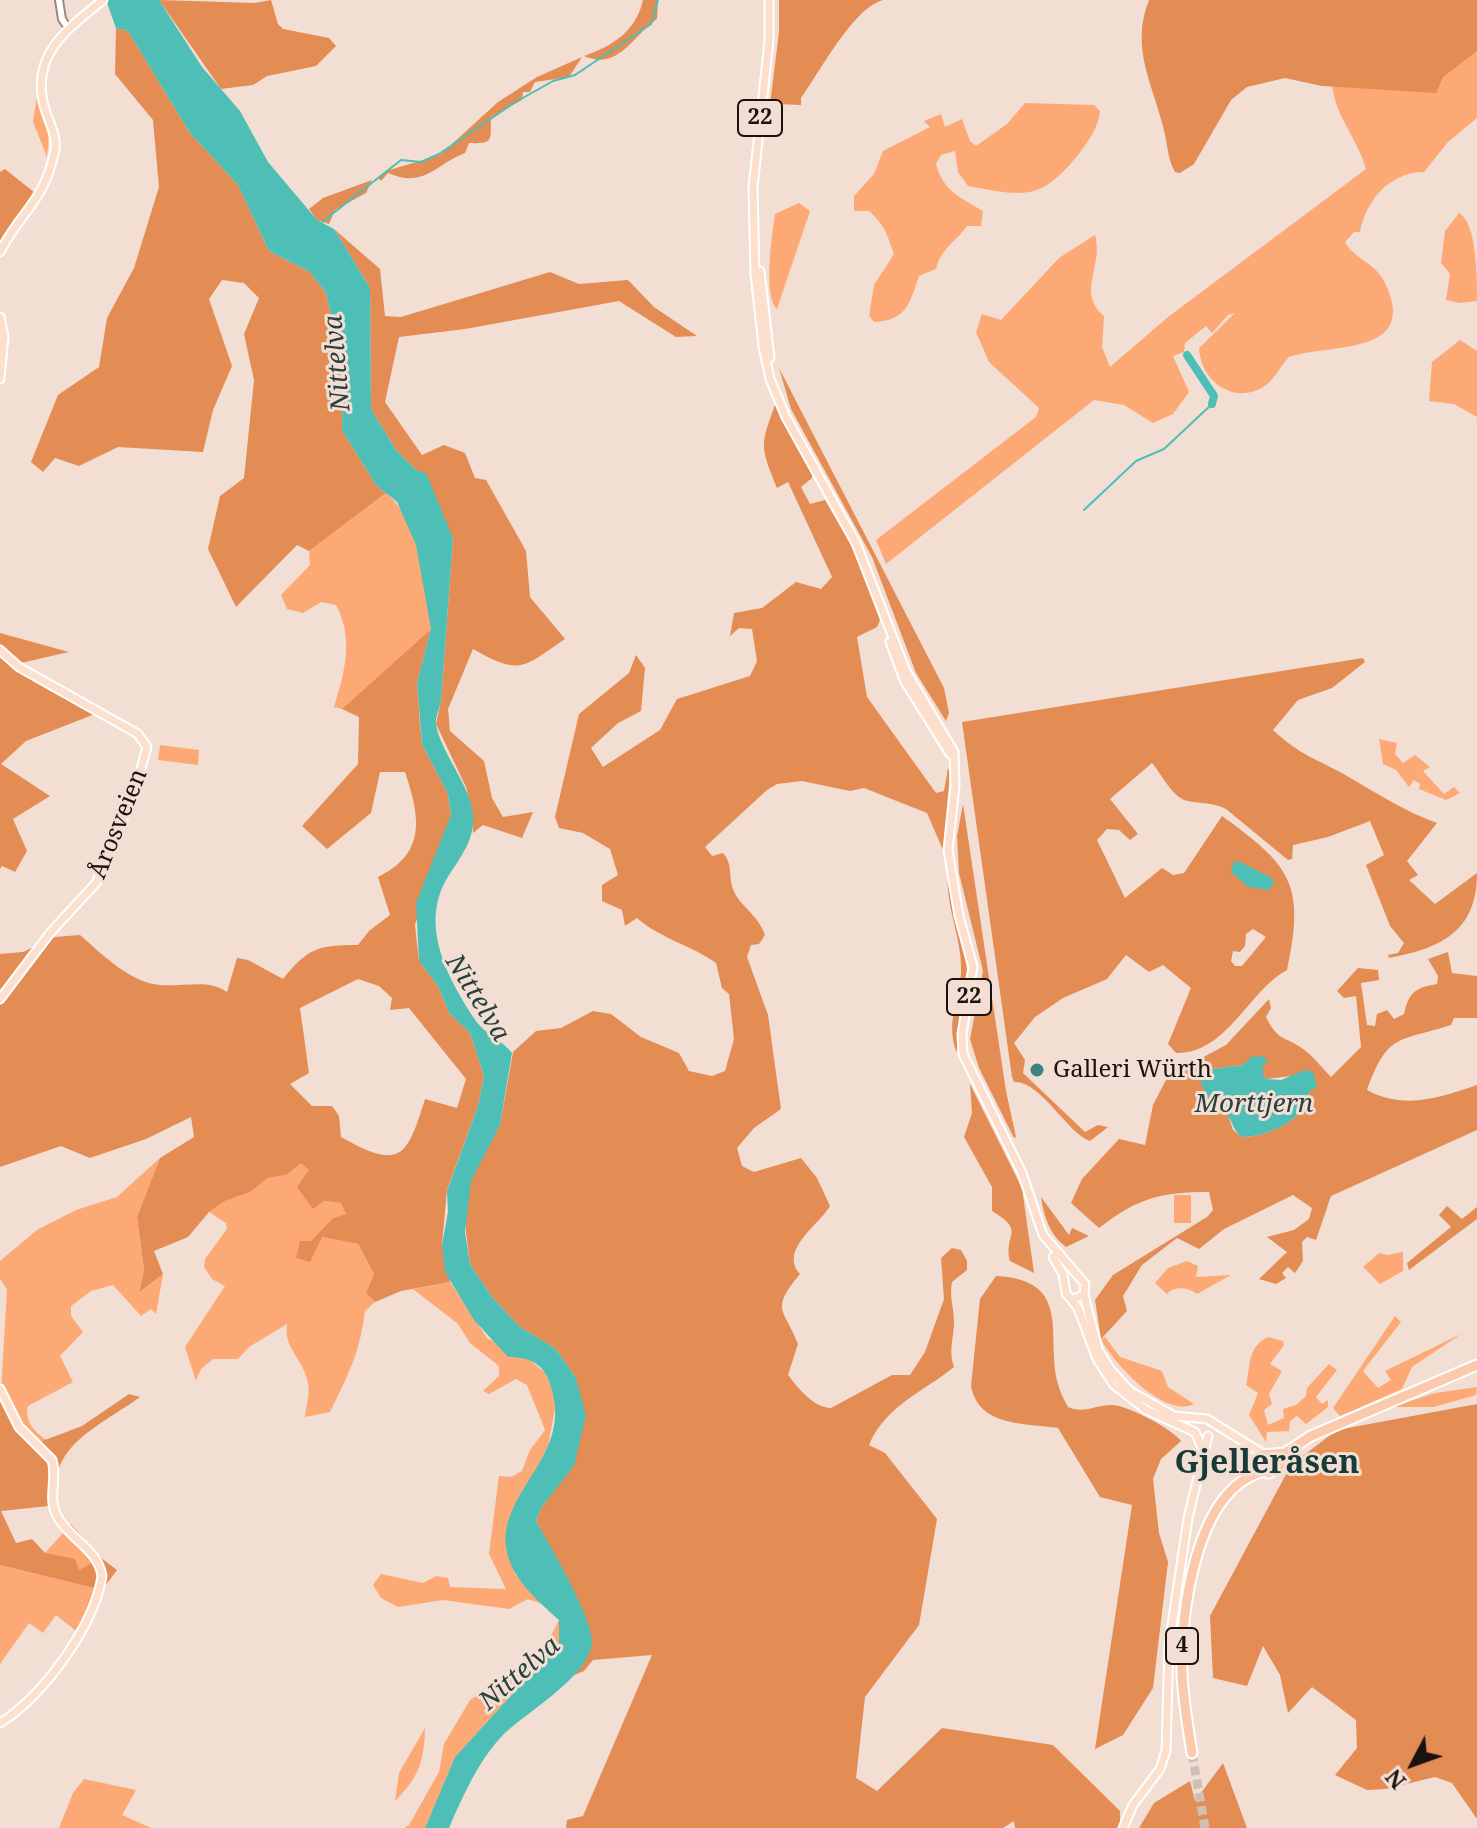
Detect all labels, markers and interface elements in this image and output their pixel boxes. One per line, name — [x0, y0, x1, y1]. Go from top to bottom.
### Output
road number: 22 — [738, 100, 782, 136]
water label: Nittelva — [318, 314, 358, 412]
street label: Årosveien — [84, 765, 154, 883]
water label: Nittelva — [438, 949, 516, 1047]
road number: 22 — [947, 979, 991, 1015]
place label: Galleri Würth — [1053, 1056, 1212, 1084]
marker: Galleri Würth — [1028, 1061, 1046, 1079]
water label: Morttjern — [1195, 1089, 1313, 1121]
district label: Gjelleråsen — [1174, 1445, 1360, 1483]
road number: 4 — [1166, 1628, 1198, 1664]
water label: Nittelva — [473, 1631, 567, 1717]
north arrow — [1373, 1724, 1453, 1804]
text: N — [1378, 1763, 1412, 1796]

